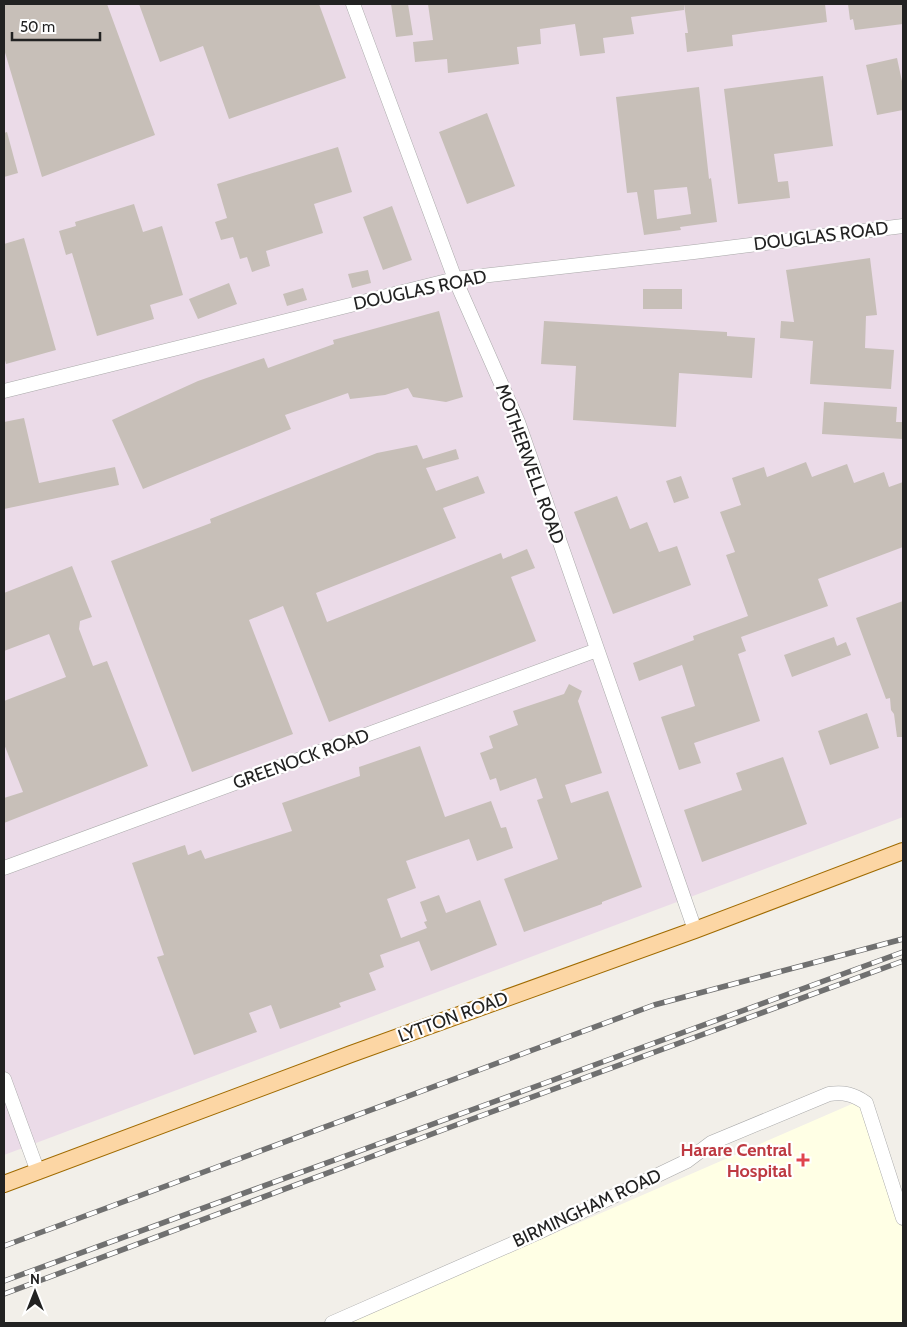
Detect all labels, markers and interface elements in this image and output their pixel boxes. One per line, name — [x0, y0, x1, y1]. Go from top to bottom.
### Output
scale bar — [12, 10, 100, 42]
text: 50 m — [20, 18, 55, 36]
street label: DOUGLAS ROAD — [752, 217, 890, 255]
street label: DOUGLAS ROAD — [351, 265, 489, 315]
street label: MOTHERWELL ROAD — [491, 381, 569, 547]
street label: GREENOCK ROAD — [230, 724, 372, 794]
street label: LYTTON ROAD — [395, 987, 511, 1047]
place label: Harare Central Hospital — [681, 1139, 792, 1182]
marker: Harare Central Hospital — [796, 1153, 810, 1167]
street label: BIRMINGHAM ROAD — [509, 1164, 665, 1252]
north arrow — [10, 1267, 60, 1317]
text: N — [30, 1270, 40, 1288]

